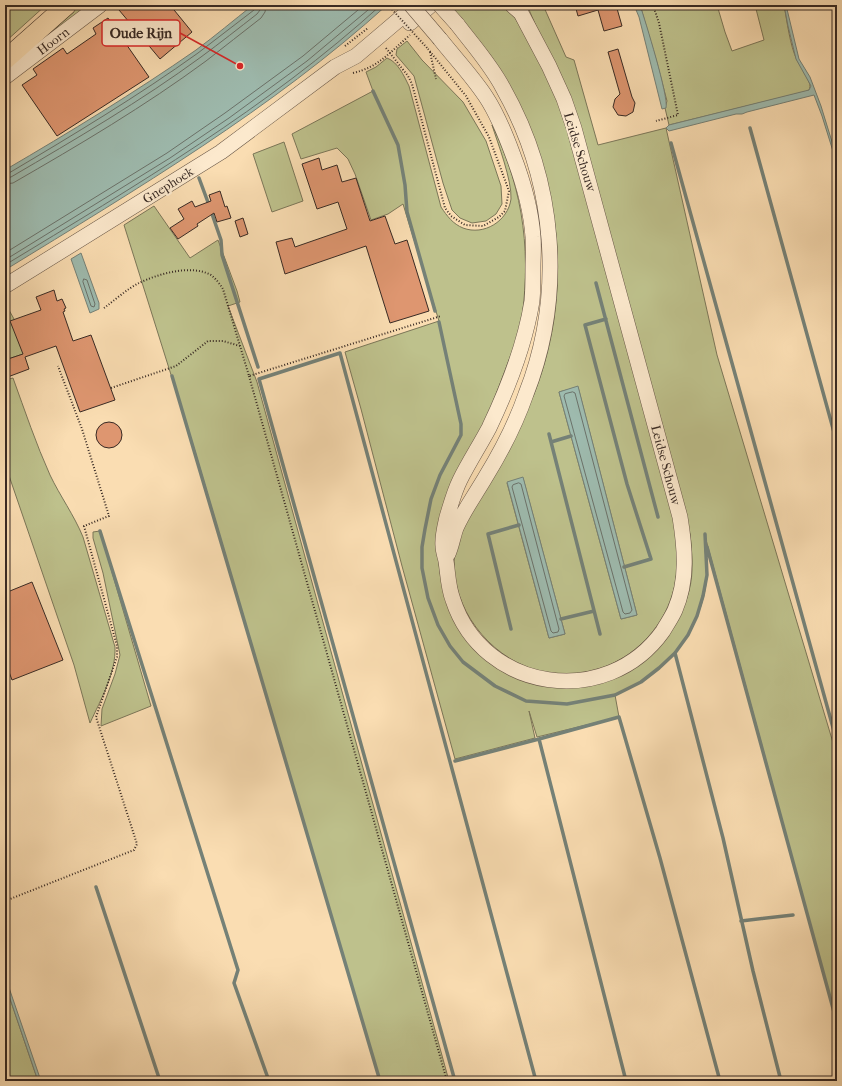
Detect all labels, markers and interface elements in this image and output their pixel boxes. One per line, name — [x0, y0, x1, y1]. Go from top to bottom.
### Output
callout: Oude Rijn — [102, 20, 180, 46]
street label: Hoorn — [34, 24, 72, 58]
text: Oude Rijn — [110, 25, 173, 42]
street label: Leidse Schouw — [561, 110, 599, 194]
street label: Gnephoek — [140, 163, 196, 206]
street label: Leidse Schouw — [648, 423, 684, 507]

